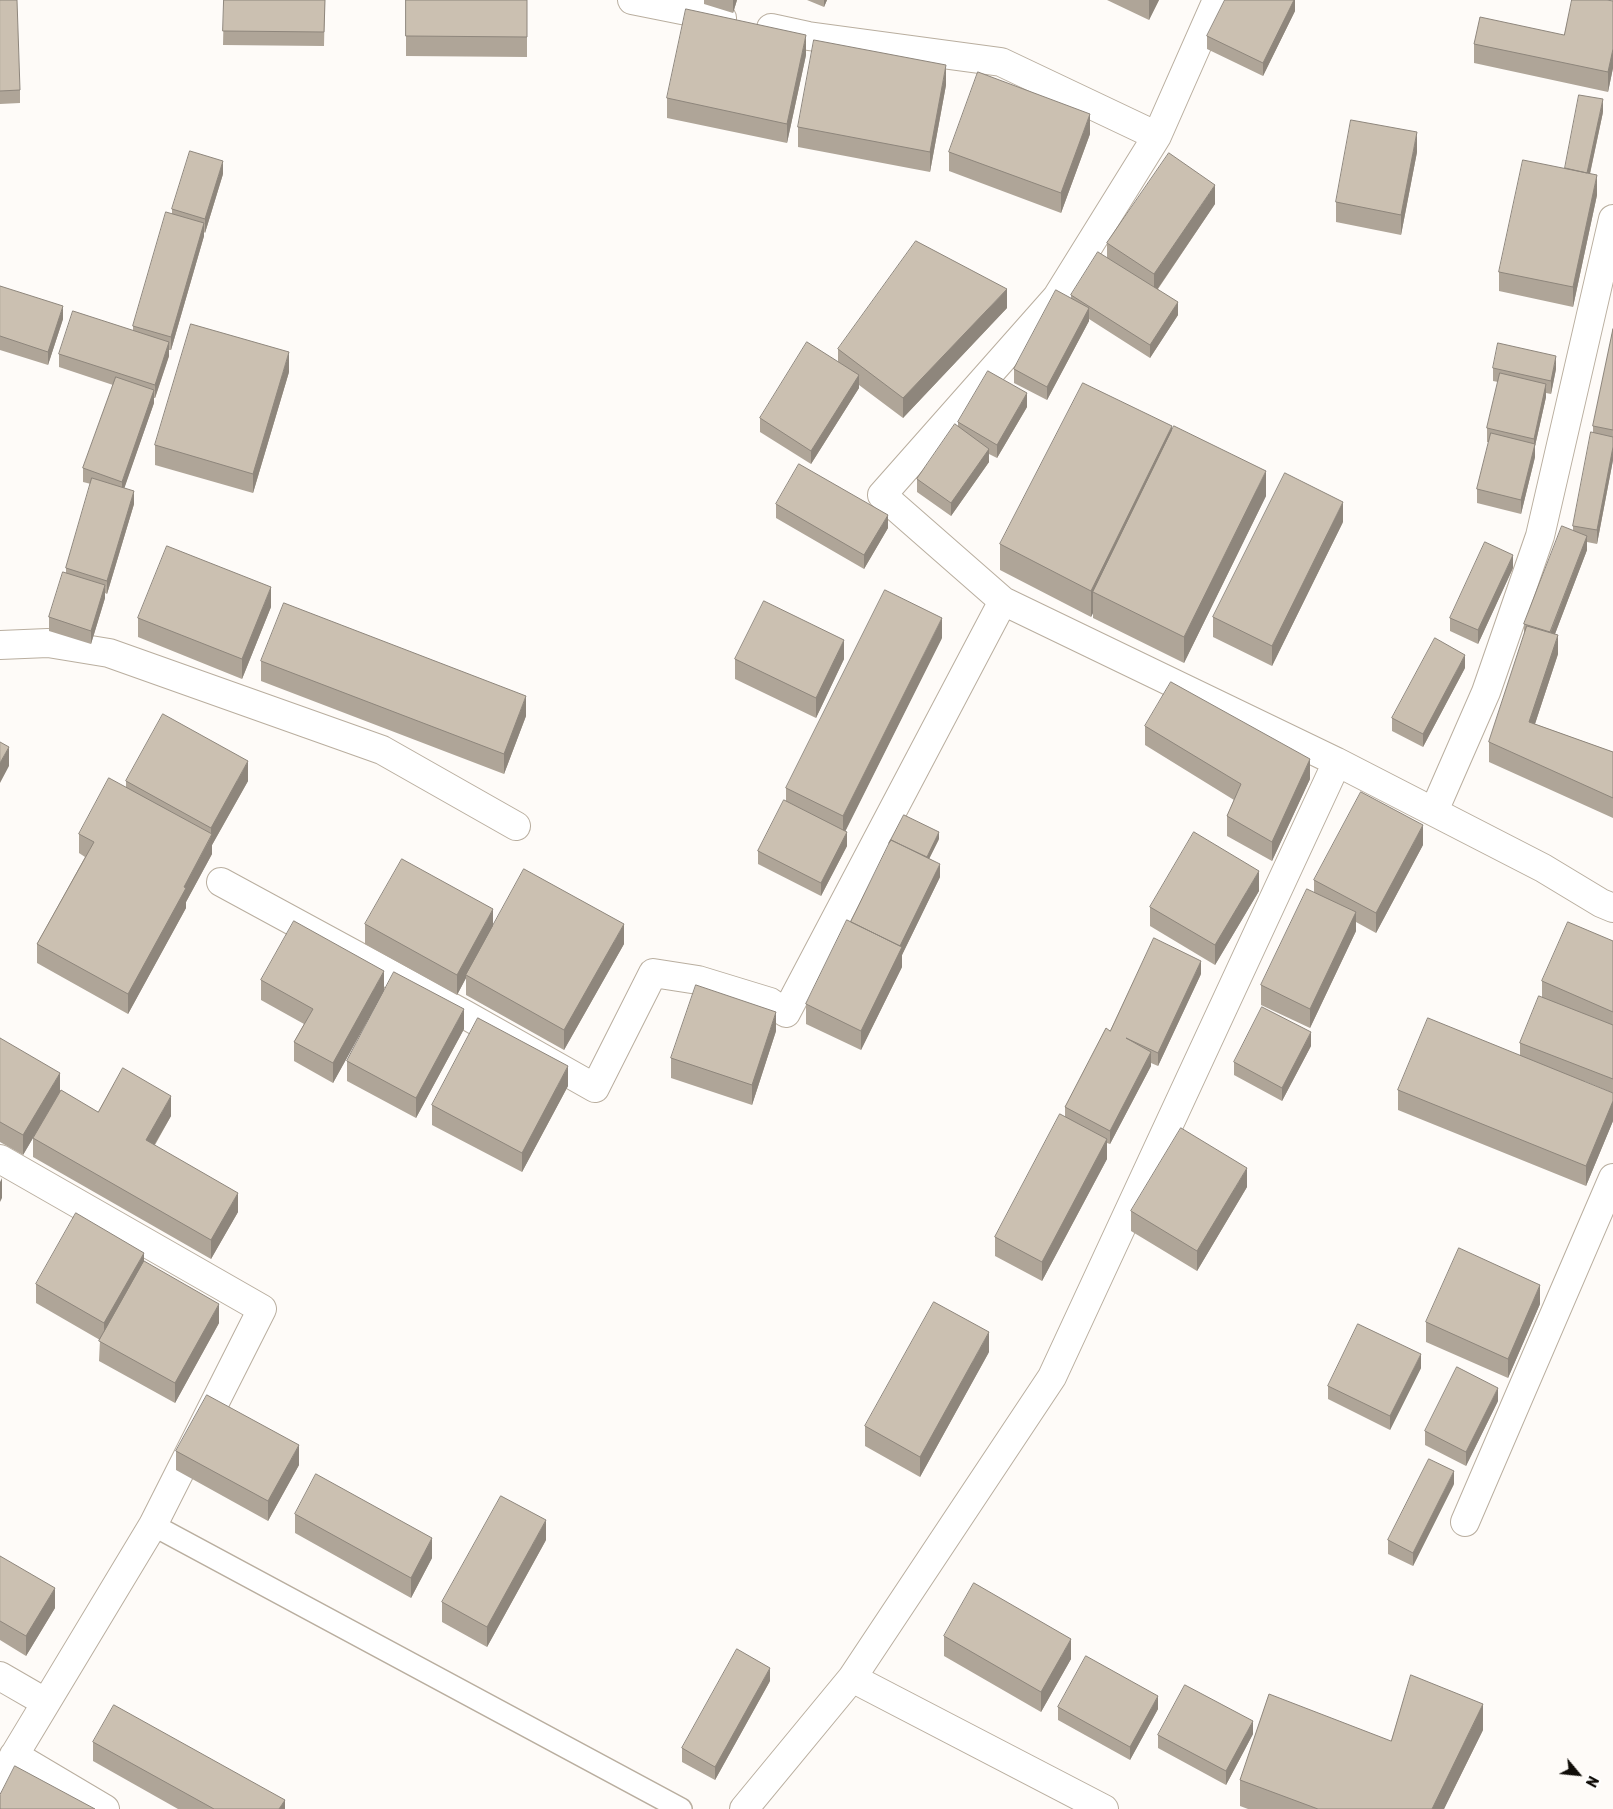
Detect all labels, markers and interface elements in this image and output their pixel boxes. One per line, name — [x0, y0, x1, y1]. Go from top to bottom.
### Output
north arrow — [1553, 1749, 1603, 1799]
text: N — [1582, 1773, 1602, 1790]

